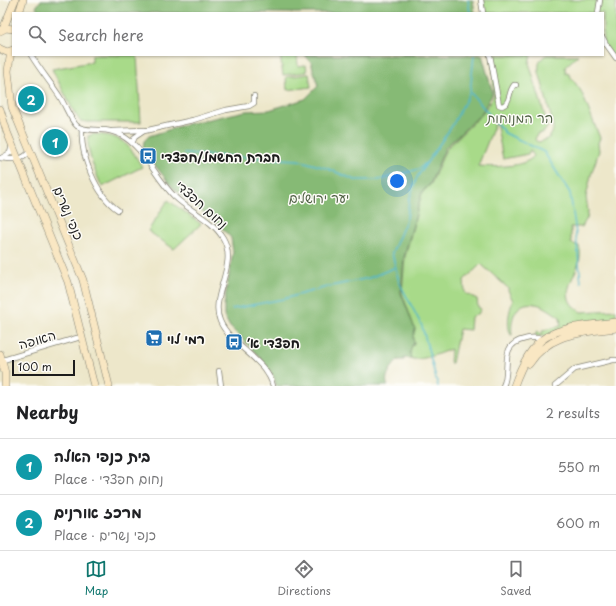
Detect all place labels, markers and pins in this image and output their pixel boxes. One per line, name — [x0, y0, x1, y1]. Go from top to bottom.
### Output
pin: 2 — [18, 84, 44, 114]
pin: 1 — [42, 127, 68, 157]
bus stop icon: חברת החשמל/חפצדי — [138, 146, 158, 166]
place label: חברת החשמל/חפצדי — [161, 147, 280, 166]
supermarket icon: רמי לוי — [144, 328, 164, 348]
place label: רמי לוי — [167, 329, 205, 348]
bus stop icon: חפצדי א׳ — [224, 332, 244, 352]
place label: חפצדי א׳ — [247, 333, 300, 352]

